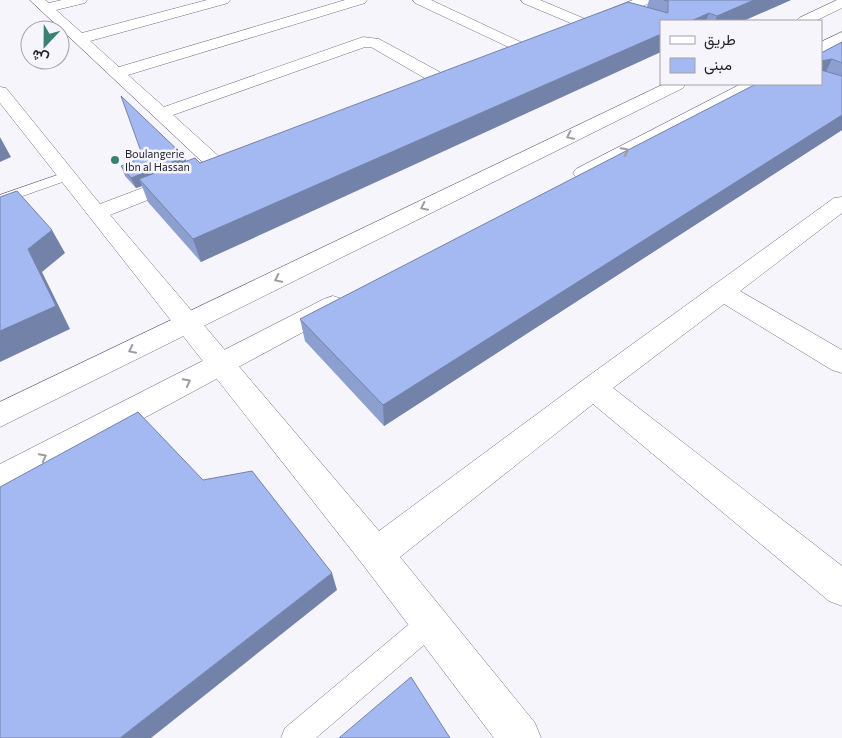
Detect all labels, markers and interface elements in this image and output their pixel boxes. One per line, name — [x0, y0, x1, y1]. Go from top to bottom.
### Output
north arrow — [20, 20, 70, 70]
legend — [660, 20, 822, 85]
text: طريق — [704, 30, 736, 50]
text: ش — [29, 45, 51, 69]
text: مبنى — [704, 55, 732, 75]
one-way arrow — [566, 130, 575, 140]
place label: Boulangerie Ibn al Hassan — [125, 147, 190, 173]
one-way arrow — [620, 147, 629, 157]
marker: Boulangerie Ibn al Hassan — [109, 154, 121, 166]
one-way arrow — [420, 201, 429, 212]
one-way arrow — [275, 273, 284, 283]
one-way arrow — [128, 344, 137, 354]
one-way arrow — [182, 378, 191, 388]
one-way arrow — [38, 453, 47, 463]

